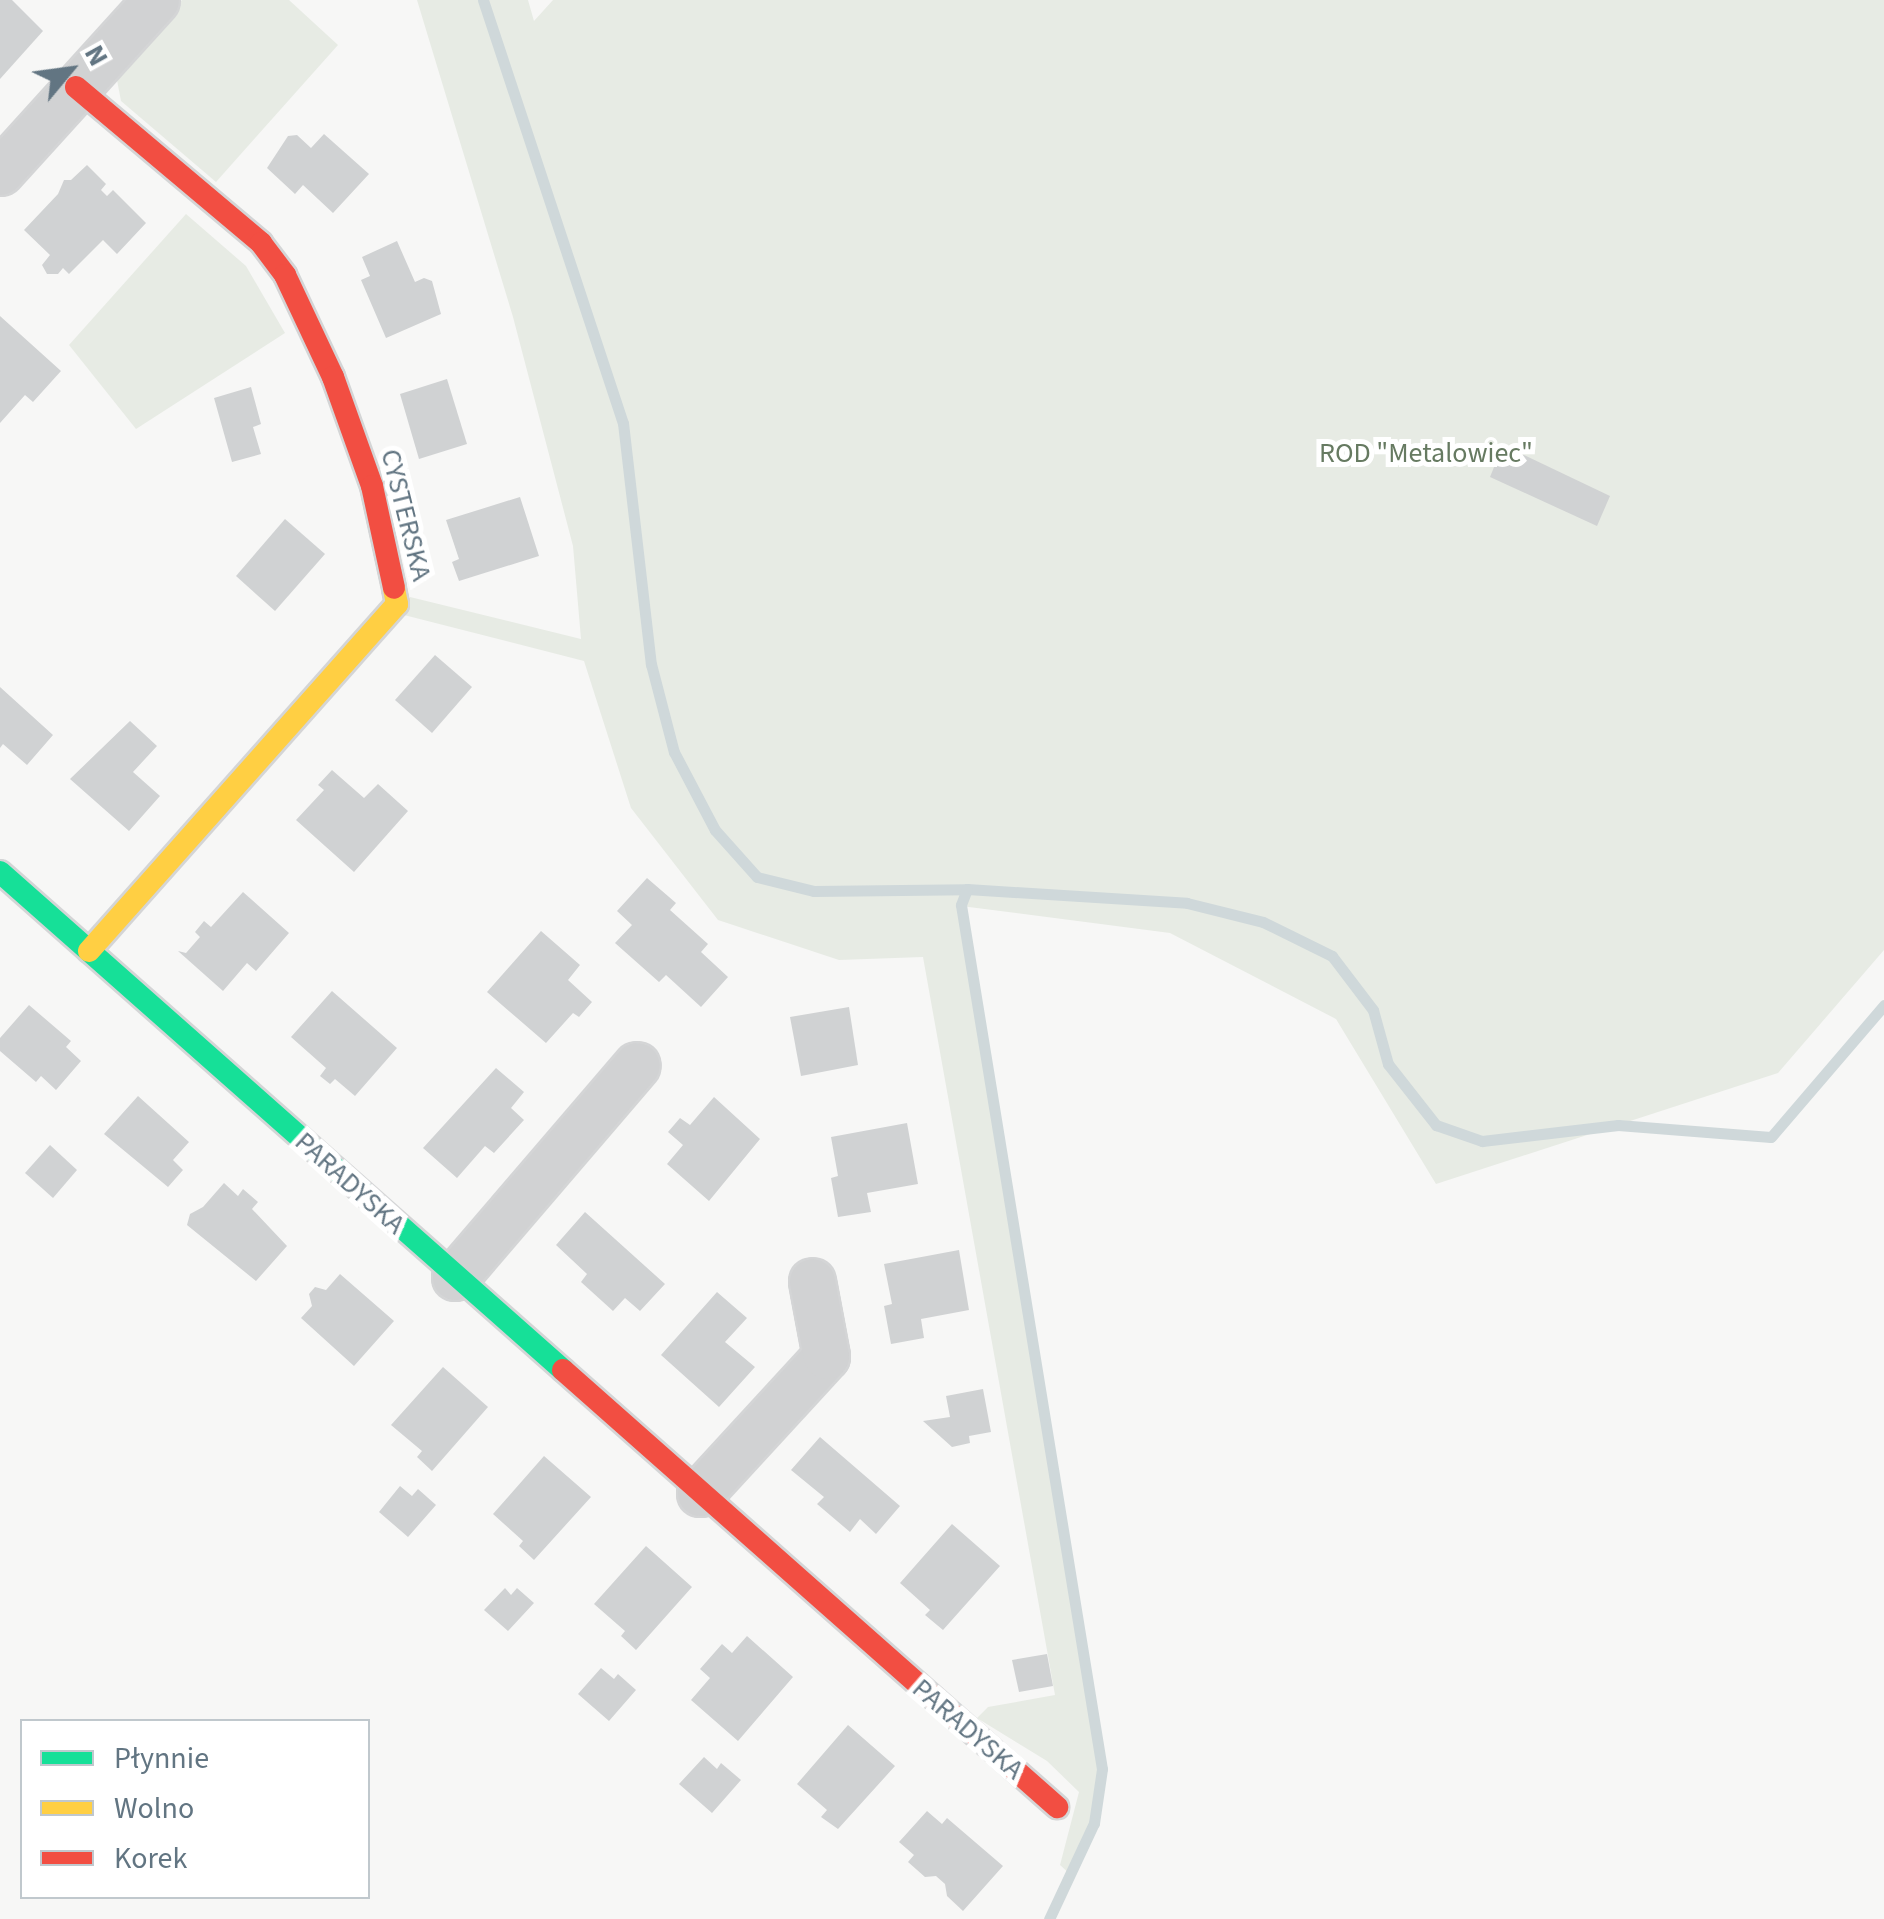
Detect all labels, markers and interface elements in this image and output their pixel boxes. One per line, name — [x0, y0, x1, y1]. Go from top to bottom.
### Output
north arrow — [20, 20, 120, 120]
text: N — [74, 38, 118, 73]
park label: ROD "Metalowiec" — [1319, 436, 1533, 470]
street label: CYSTERSKA — [373, 446, 439, 584]
street label: PARADYSKA — [288, 1125, 412, 1241]
street label: PARADYSKA — [906, 1672, 1030, 1786]
legend — [20, 1719, 370, 1899]
text: Płynnie — [114, 1737, 209, 1780]
text: Wolno — [114, 1787, 194, 1830]
text: Korek — [114, 1837, 187, 1880]

